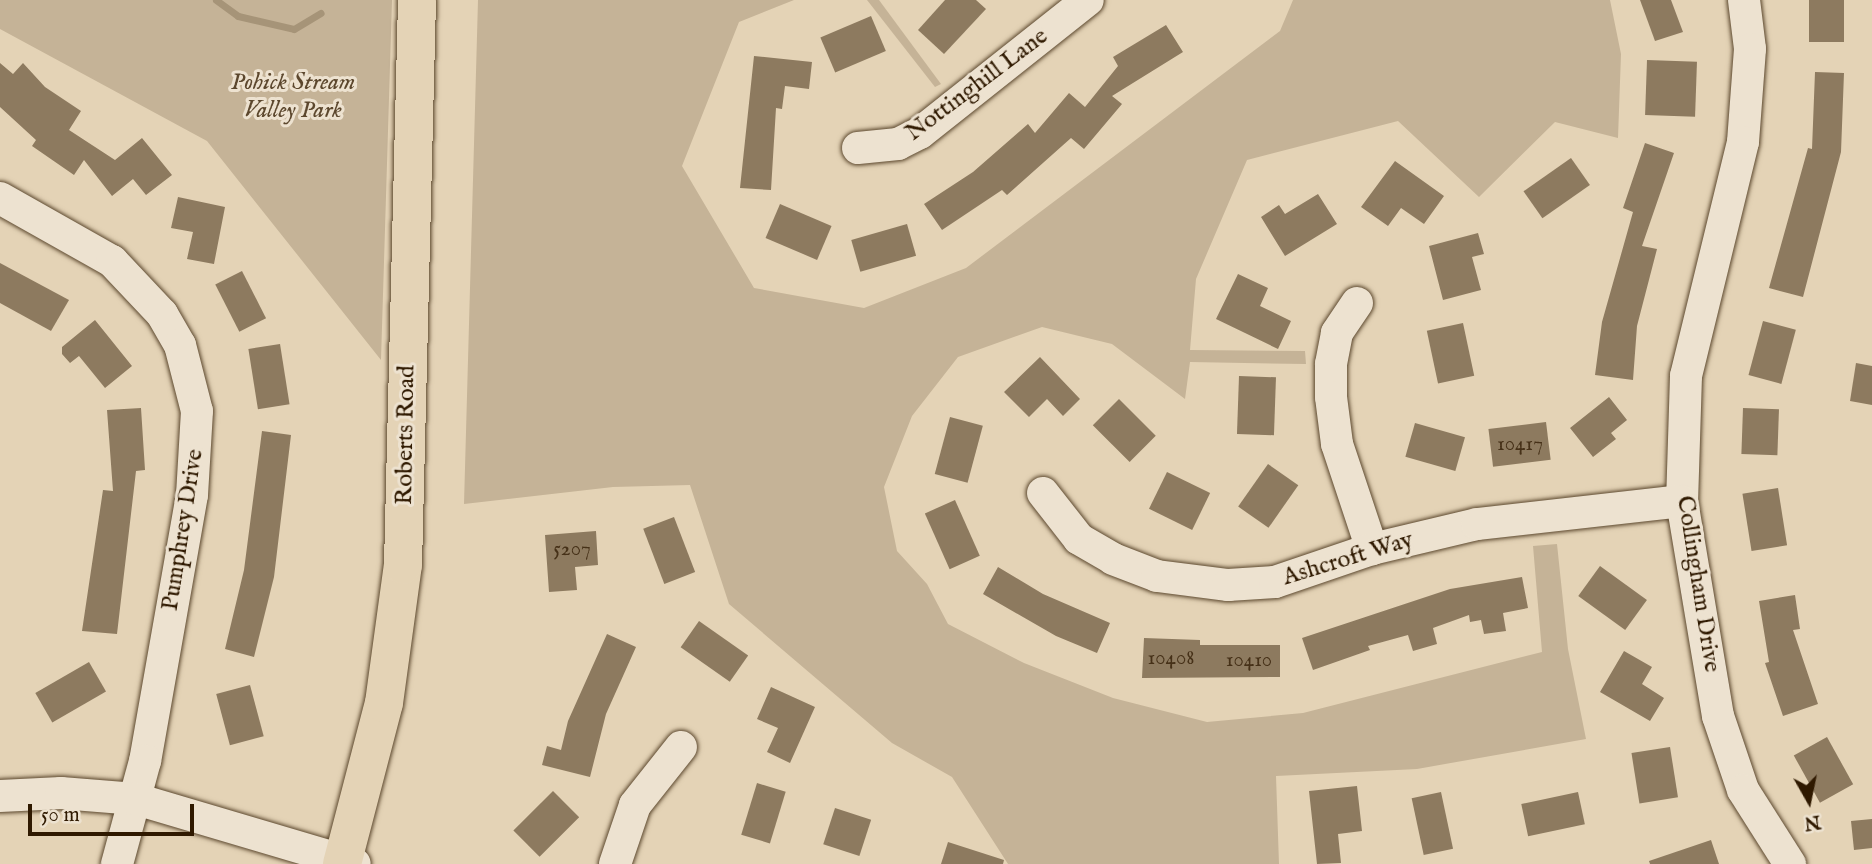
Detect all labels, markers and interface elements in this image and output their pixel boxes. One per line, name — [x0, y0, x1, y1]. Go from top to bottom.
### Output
street label: Nottinghill Lane — [900, 22, 1054, 148]
park label: Pohick Stream Valley Park — [231, 69, 355, 125]
street label: Roberts Road — [390, 365, 422, 505]
house number: 10417 — [1497, 432, 1543, 458]
street label: Pumphrey Drive — [156, 447, 210, 613]
street label: Collingham Drive — [1670, 494, 1726, 674]
street label: Ashcroft Way — [1279, 526, 1417, 592]
house number: 5207 — [553, 537, 591, 563]
house number: 10408 — [1148, 646, 1194, 672]
house number: 10410 — [1226, 648, 1272, 674]
north arrow — [1774, 766, 1844, 836]
scale bar — [32, 790, 198, 834]
text: 50 m — [41, 802, 80, 829]
text: N — [1802, 809, 1822, 835]

